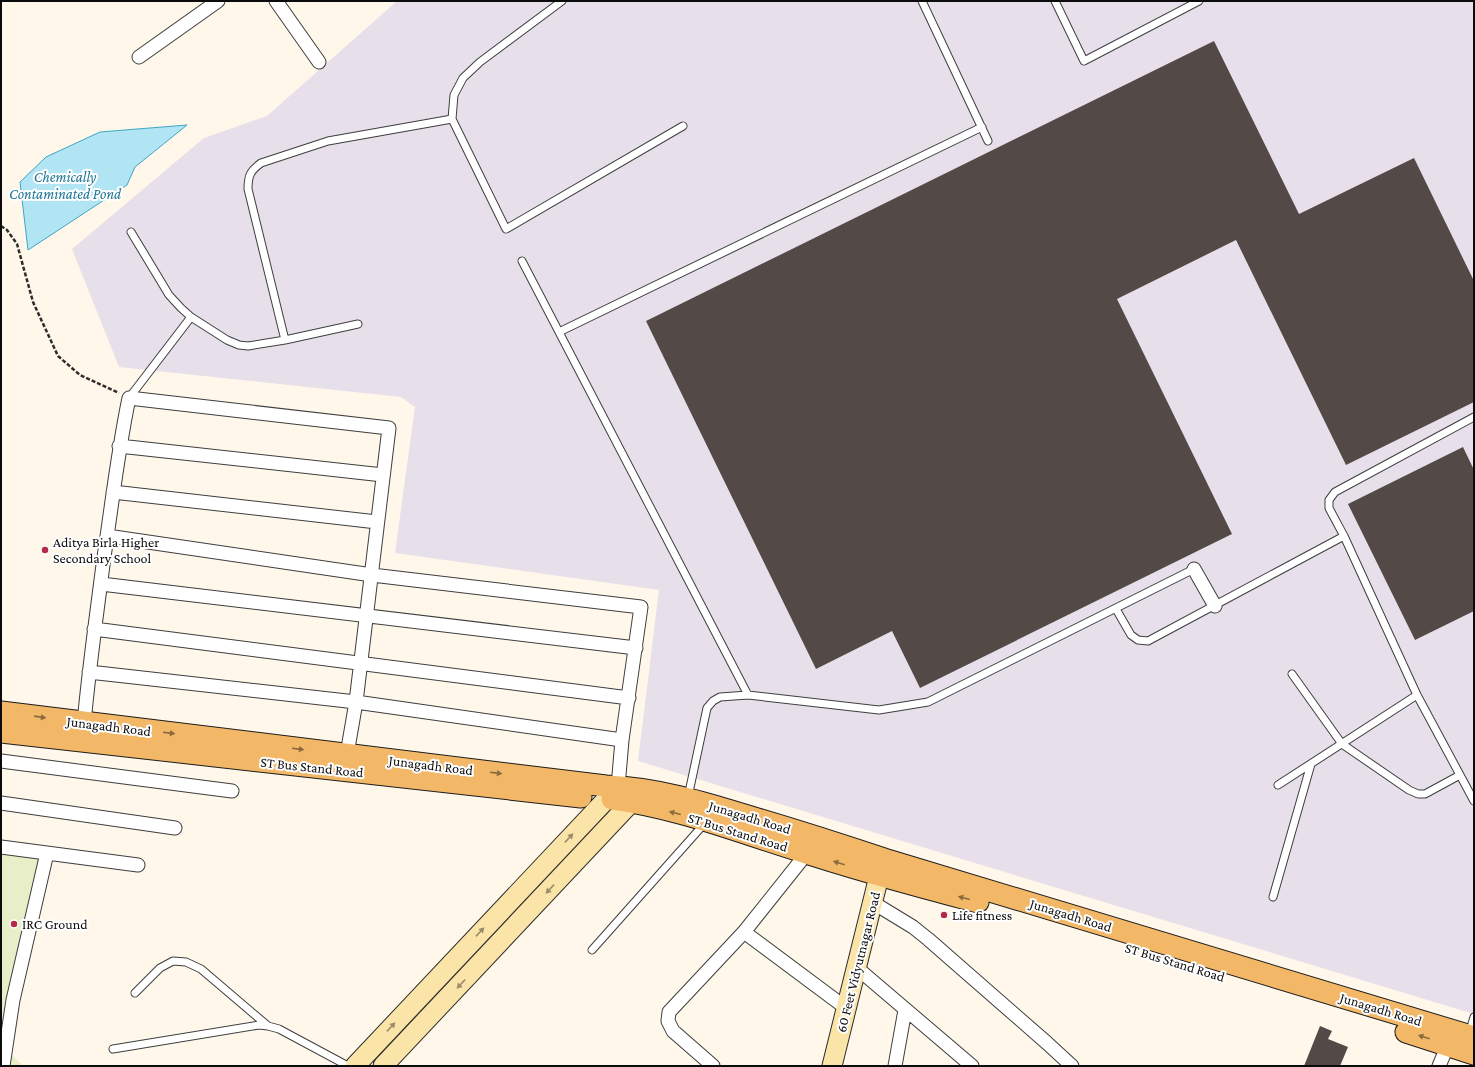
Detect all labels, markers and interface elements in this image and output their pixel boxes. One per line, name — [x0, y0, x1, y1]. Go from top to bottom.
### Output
water label: Chemically Contaminated Pond — [9, 169, 122, 202]
place label: Aditya Birla Higher Secondary School — [53, 534, 159, 566]
marker: Aditya Birla Higher Secondary School — [40, 545, 50, 555]
street label: Junagadh Road — [64, 713, 153, 739]
one-way arrow — [34, 714, 46, 720]
one-way arrow — [163, 730, 175, 736]
one-way arrow — [292, 745, 304, 752]
street label: Junagadh Road — [386, 752, 475, 778]
street label: ST Bus Stand Road — [260, 754, 365, 780]
one-way arrow — [490, 770, 502, 776]
street label: Junagadh Road — [705, 796, 793, 837]
one-way arrow — [668, 809, 681, 815]
street label: ST Bus Stand Road — [686, 809, 790, 855]
one-way arrow — [564, 833, 573, 842]
one-way arrow — [833, 860, 845, 866]
one-way arrow — [545, 884, 555, 894]
street label: 60 Feet Vidyutnagar Road — [833, 889, 883, 1034]
street label: Junagadh Road — [1026, 894, 1114, 935]
one-way arrow — [958, 895, 970, 901]
place label: Life fitness — [952, 907, 1012, 923]
marker: Life fitness — [939, 910, 949, 920]
place label: IRC Ground — [22, 916, 88, 932]
marker: IRC Ground — [9, 919, 19, 929]
one-way arrow — [475, 928, 484, 937]
street label: ST Bus Stand Road — [1123, 939, 1227, 985]
one-way arrow — [456, 979, 466, 989]
street label: Junagadh Road — [1336, 988, 1424, 1029]
one-way arrow — [386, 1022, 396, 1032]
one-way arrow — [1417, 1034, 1429, 1040]

